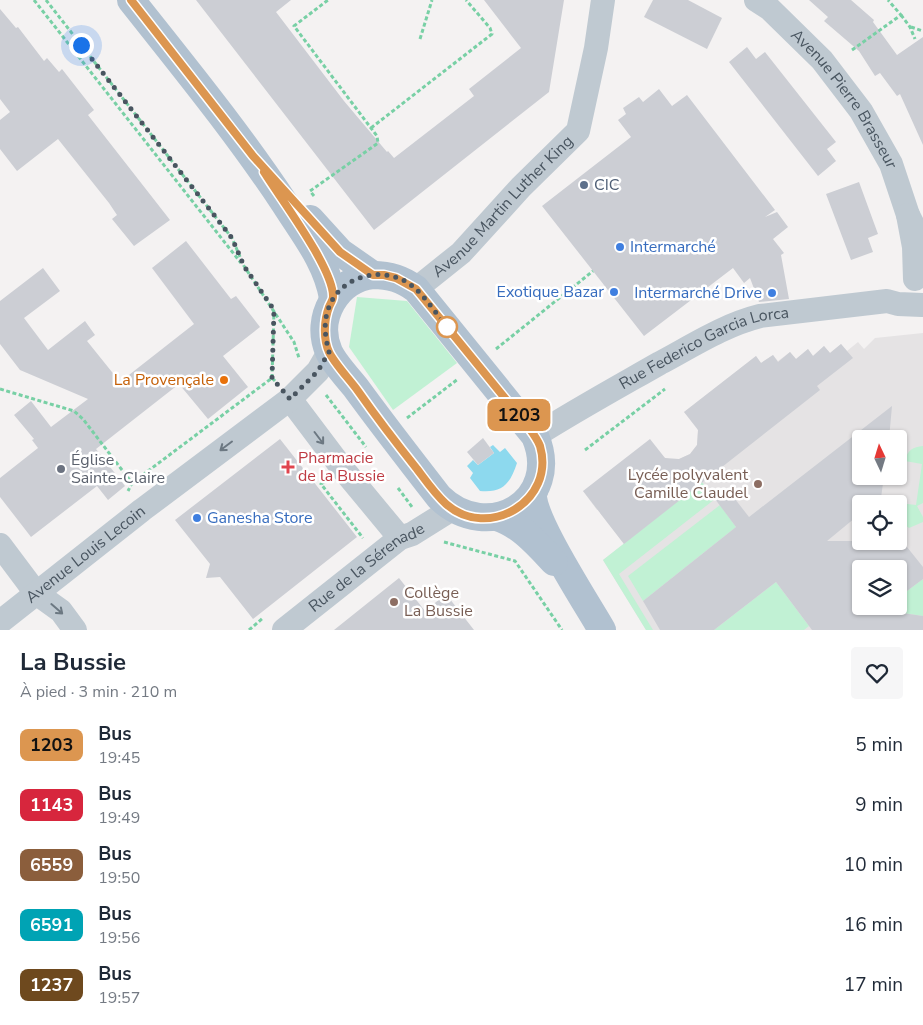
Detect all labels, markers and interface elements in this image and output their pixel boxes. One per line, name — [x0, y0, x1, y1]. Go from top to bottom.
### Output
street label: Avenue Pierre Brasseur — [786, 24, 903, 171]
your location — [69, 33, 94, 58]
street label: Avenue Martin Luther King — [428, 131, 578, 283]
place label: CIC — [594, 174, 620, 196]
marker: CIC — [578, 179, 590, 191]
place label: Intermarché — [630, 236, 716, 258]
marker: Intermarché — [614, 241, 626, 253]
place label: Exotique Bazar — [497, 281, 604, 303]
place label: Intermarché Drive — [634, 282, 762, 304]
marker: Exotique Bazar — [608, 286, 620, 298]
marker: Intermarché Drive — [766, 287, 778, 299]
street label: Rue Federico Garcia Lorca — [615, 302, 790, 395]
unlabelled marker — [436, 316, 458, 338]
place label: La Provençale — [114, 369, 214, 391]
marker: La Provençale — [218, 374, 230, 386]
line badge: 1203 — [484, 399, 554, 431]
text: 1203 — [497, 403, 541, 427]
north arrow — [852, 430, 908, 485]
map controls — [852, 430, 907, 615]
one-way arrow — [314, 431, 324, 445]
one-way arrow — [220, 440, 233, 451]
place label: Pharmacie de la Bussie — [298, 447, 385, 487]
place label: Église Sainte-Claire — [71, 449, 165, 489]
marker: Pharmacie de la Bussie — [282, 461, 294, 473]
marker: Église Sainte-Claire — [55, 463, 67, 475]
place label: Lycée polyvalent Camille Claudel — [628, 464, 748, 504]
marker: Lycée polyvalent Camille Claudel — [752, 478, 764, 490]
button: locate — [852, 495, 907, 550]
street label: Avenue Louis Lecoin — [21, 500, 150, 609]
place label: Ganesha Store — [207, 507, 312, 529]
marker: Ganesha Store — [191, 512, 203, 524]
street label: Rue de la Sérenade — [304, 518, 429, 617]
button: layers — [852, 560, 907, 615]
place label: Collège La Bussie — [404, 582, 473, 622]
marker: Collège La Bussie — [388, 596, 400, 608]
one-way arrow — [51, 604, 64, 615]
text: La Bussie — [20, 646, 126, 678]
button: heart — [851, 647, 903, 699]
text: À pied · 3 min · 210 m — [20, 681, 177, 703]
text: Bus — [98, 721, 132, 747]
text: 5 min — [855, 732, 903, 758]
text: 1203 — [30, 733, 73, 757]
text: 19:45 — [98, 747, 140, 769]
text: Bus — [98, 781, 132, 807]
text: 9 min — [855, 792, 903, 818]
text: 1143 — [30, 793, 73, 817]
text: 19:49 — [98, 807, 140, 829]
text: Bus — [98, 841, 132, 867]
text: 10 min — [844, 852, 903, 878]
text: 6559 — [30, 853, 73, 877]
text: 19:50 — [98, 867, 140, 889]
text: Bus — [98, 901, 132, 927]
text: 16 min — [844, 912, 903, 938]
text: 6591 — [30, 913, 73, 937]
text: 19:56 — [98, 927, 140, 949]
text: Bus — [98, 961, 132, 987]
text: 17 min — [844, 972, 903, 998]
text: 1237 — [30, 973, 73, 997]
text: 19:57 — [98, 987, 140, 1009]

